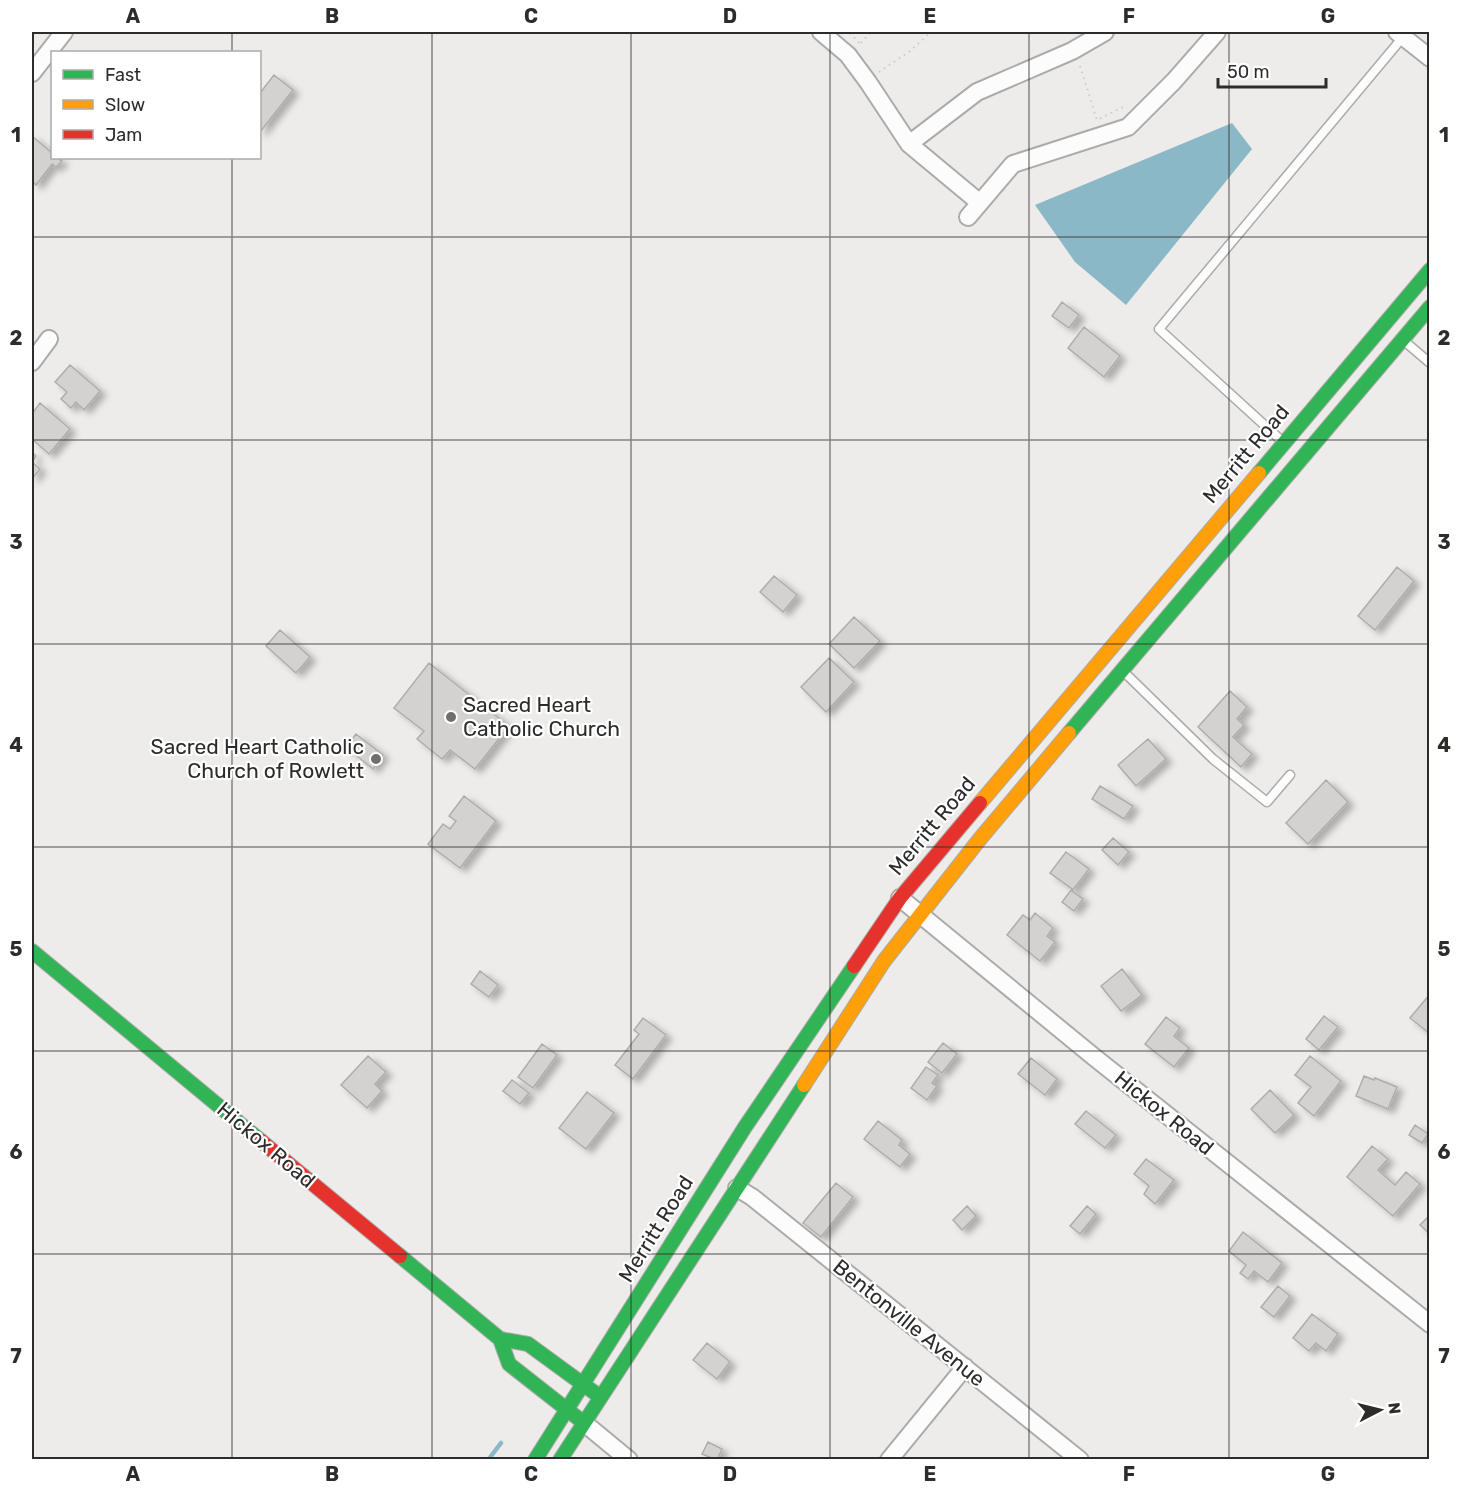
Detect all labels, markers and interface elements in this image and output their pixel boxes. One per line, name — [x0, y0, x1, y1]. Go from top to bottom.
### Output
text: A — [126, 4, 141, 28]
text: B — [325, 4, 339, 28]
text: C — [524, 4, 538, 28]
text: D — [723, 4, 737, 28]
text: E — [924, 4, 936, 28]
text: F — [1123, 4, 1135, 28]
text: G — [1321, 4, 1335, 28]
legend — [51, 51, 261, 159]
scale bar — [1218, 51, 1326, 89]
text: 50 m — [1227, 61, 1270, 83]
text: Fast — [105, 64, 141, 86]
text: Slow — [105, 94, 145, 116]
text: 1 — [11, 123, 21, 147]
text: 1 — [1439, 123, 1449, 147]
text: Jam — [105, 124, 142, 146]
text: 2 — [10, 326, 23, 350]
text: 2 — [1438, 326, 1451, 350]
street label: Merritt Road — [1197, 399, 1294, 508]
text: 3 — [9, 530, 23, 554]
text: 3 — [1437, 530, 1451, 554]
place label: Sacred Heart Catholic Church — [463, 692, 620, 741]
marker: Sacred Heart Catholic Church — [444, 710, 458, 724]
text: 4 — [9, 733, 23, 757]
text: 4 — [1437, 733, 1451, 757]
place label: Sacred Heart Catholic Church of Rowlett — [151, 734, 364, 783]
marker: Sacred Heart Catholic Church of Rowlett — [369, 752, 383, 766]
street label: Merritt Road — [883, 771, 980, 880]
text: 5 — [10, 937, 23, 961]
text: 5 — [1438, 937, 1451, 961]
street label: Hickox Road — [1110, 1065, 1219, 1160]
street label: Hickox Road — [212, 1096, 320, 1193]
text: 6 — [9, 1140, 23, 1164]
text: 6 — [1437, 1140, 1451, 1164]
street label: Merritt Road — [613, 1171, 698, 1287]
street label: Bentonville Avenue — [828, 1254, 990, 1391]
text: 7 — [10, 1344, 22, 1368]
text: 7 — [1438, 1344, 1450, 1368]
north arrow — [1350, 1380, 1410, 1440]
text: N — [1384, 1401, 1405, 1415]
text: A — [126, 1462, 141, 1486]
text: B — [325, 1462, 339, 1486]
text: C — [524, 1462, 538, 1486]
text: D — [723, 1462, 737, 1486]
text: E — [924, 1462, 936, 1486]
text: F — [1123, 1462, 1135, 1486]
text: G — [1321, 1462, 1335, 1486]

